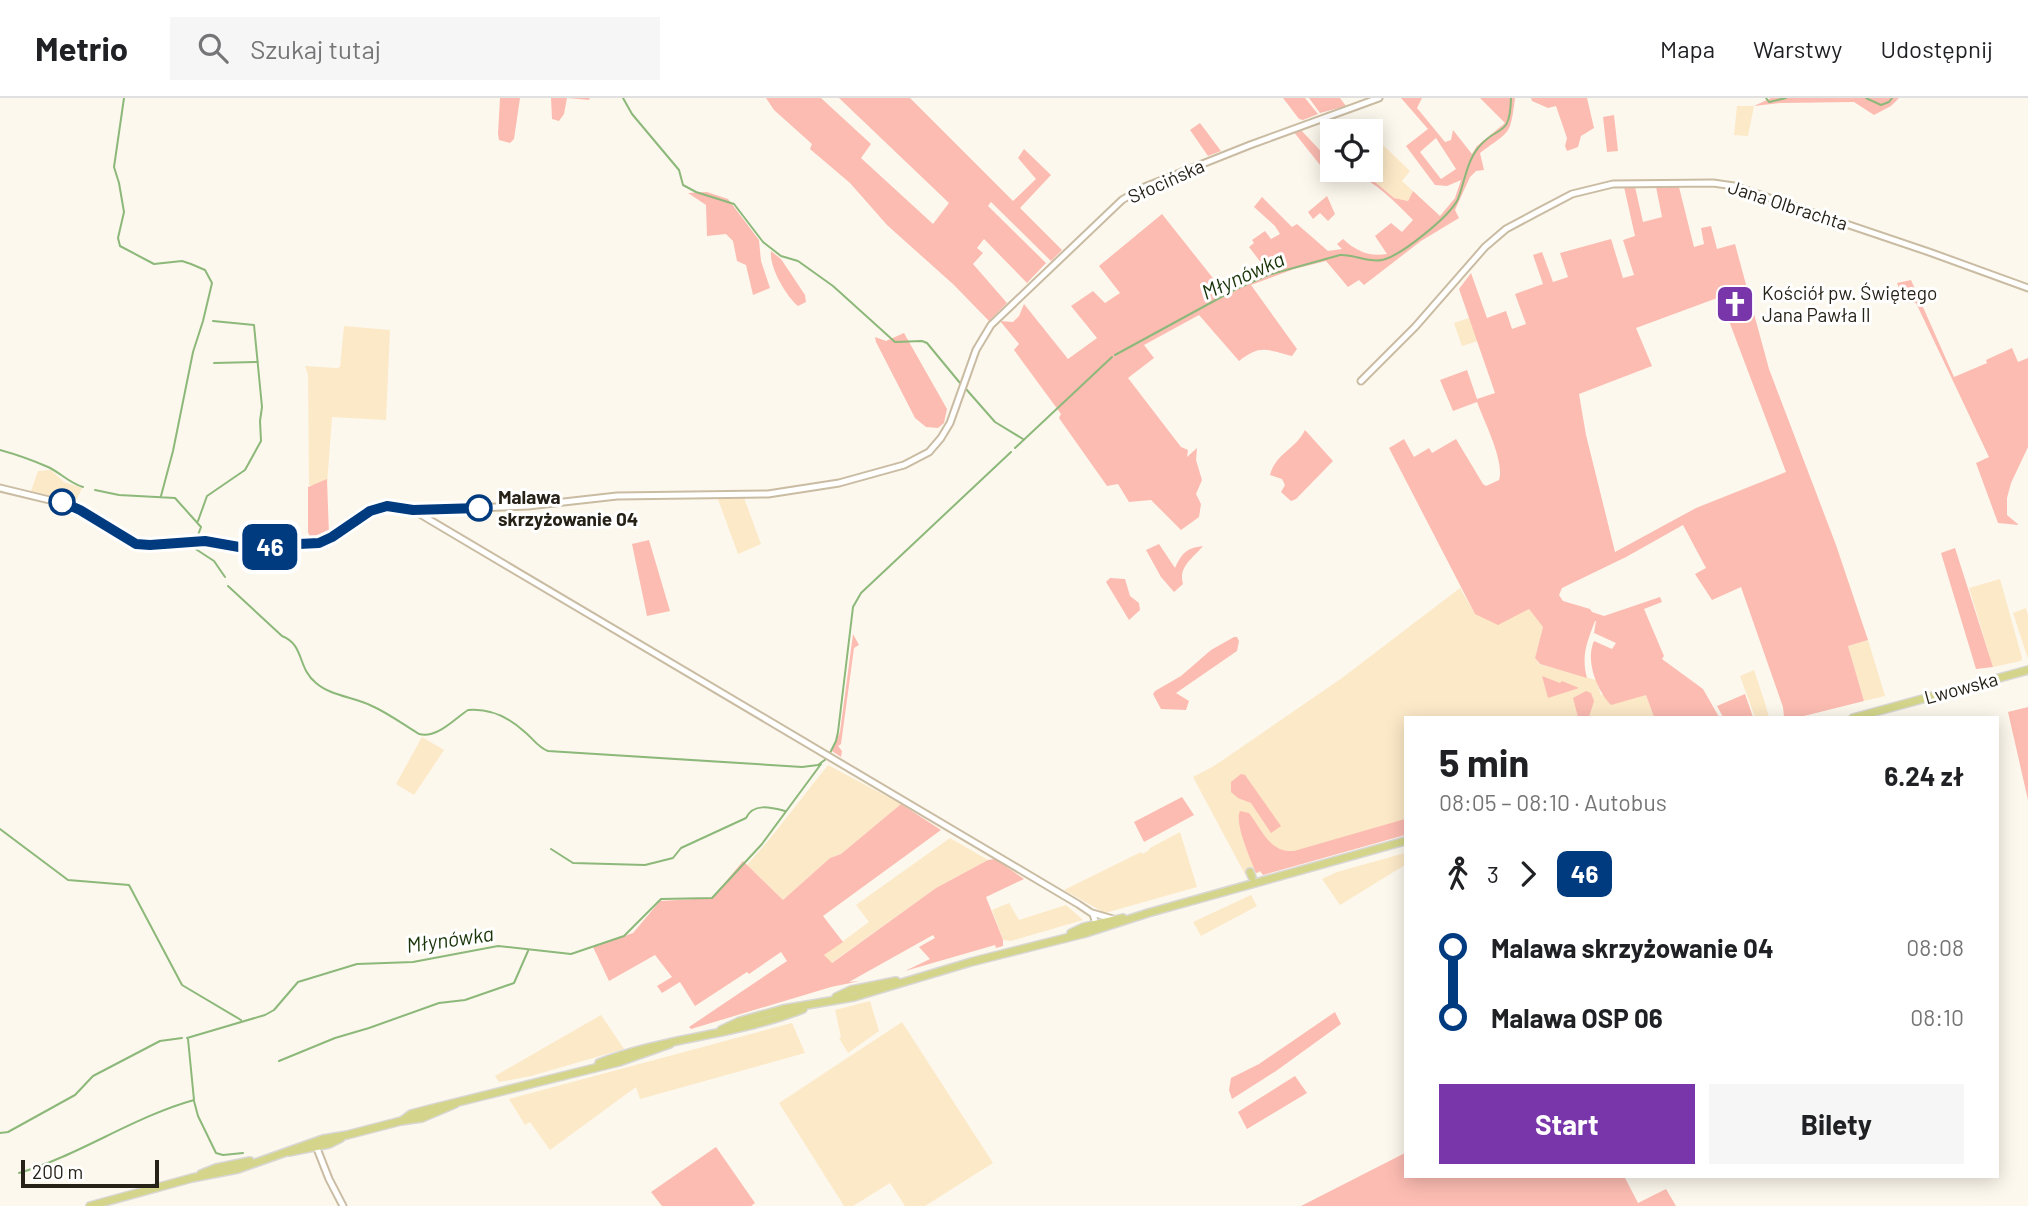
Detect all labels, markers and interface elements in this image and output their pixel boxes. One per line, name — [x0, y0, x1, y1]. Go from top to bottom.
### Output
search box — [170, 17, 660, 80]
text: Metrio — [35, 28, 128, 68]
icon: search — [194, 29, 232, 67]
text: Szukaj tutaj — [250, 33, 381, 64]
text: Mapa — [1660, 34, 1715, 63]
text: Warstwy — [1753, 34, 1842, 63]
text: Udostępnij — [1880, 34, 1993, 63]
map controls — [1320, 119, 1383, 182]
button: locate — [1320, 119, 1383, 182]
street label: Słocińska — [1124, 154, 1208, 208]
street label: Jana Olbrachta — [1725, 174, 1851, 235]
water label: Młynówka — [1197, 245, 1288, 304]
place label: Kościół pw. Świętego Jana Pawła II — [1762, 281, 1937, 326]
church icon: Kościół pw. Świętego Jana Pawła II — [1714, 283, 1756, 325]
place label: Malawa skrzyżowanie 04 — [498, 485, 638, 530]
unlabelled marker — [49, 489, 75, 515]
marker: Malawa skrzyżowanie 04 — [466, 495, 492, 521]
line badge: 46 — [238, 524, 302, 570]
text: 46 — [256, 532, 284, 561]
street label: Lwowska — [1922, 667, 2000, 708]
text: 5 min — [1439, 739, 1529, 785]
text: 6.24 zł — [1884, 760, 1964, 791]
text: 08:05 – 08:10 · Autobus — [1439, 788, 1667, 816]
icon: walk — [1439, 855, 1477, 893]
icon: forward — [1509, 855, 1547, 893]
text: 46 — [1571, 859, 1598, 888]
text: 3 — [1487, 860, 1499, 888]
water label: Młynówka — [404, 920, 495, 957]
text: Malawa skrzyżowanie 04 — [1491, 932, 1774, 963]
text: 08:08 — [1906, 933, 1964, 961]
text: Malawa OSP 06 — [1491, 1002, 1663, 1033]
text: 08:10 — [1910, 1003, 1964, 1031]
button: Start — [1439, 1084, 1695, 1164]
button: Bilety — [1709, 1084, 1964, 1164]
scale bar — [21, 1157, 159, 1189]
text: 200 m — [32, 1160, 83, 1183]

